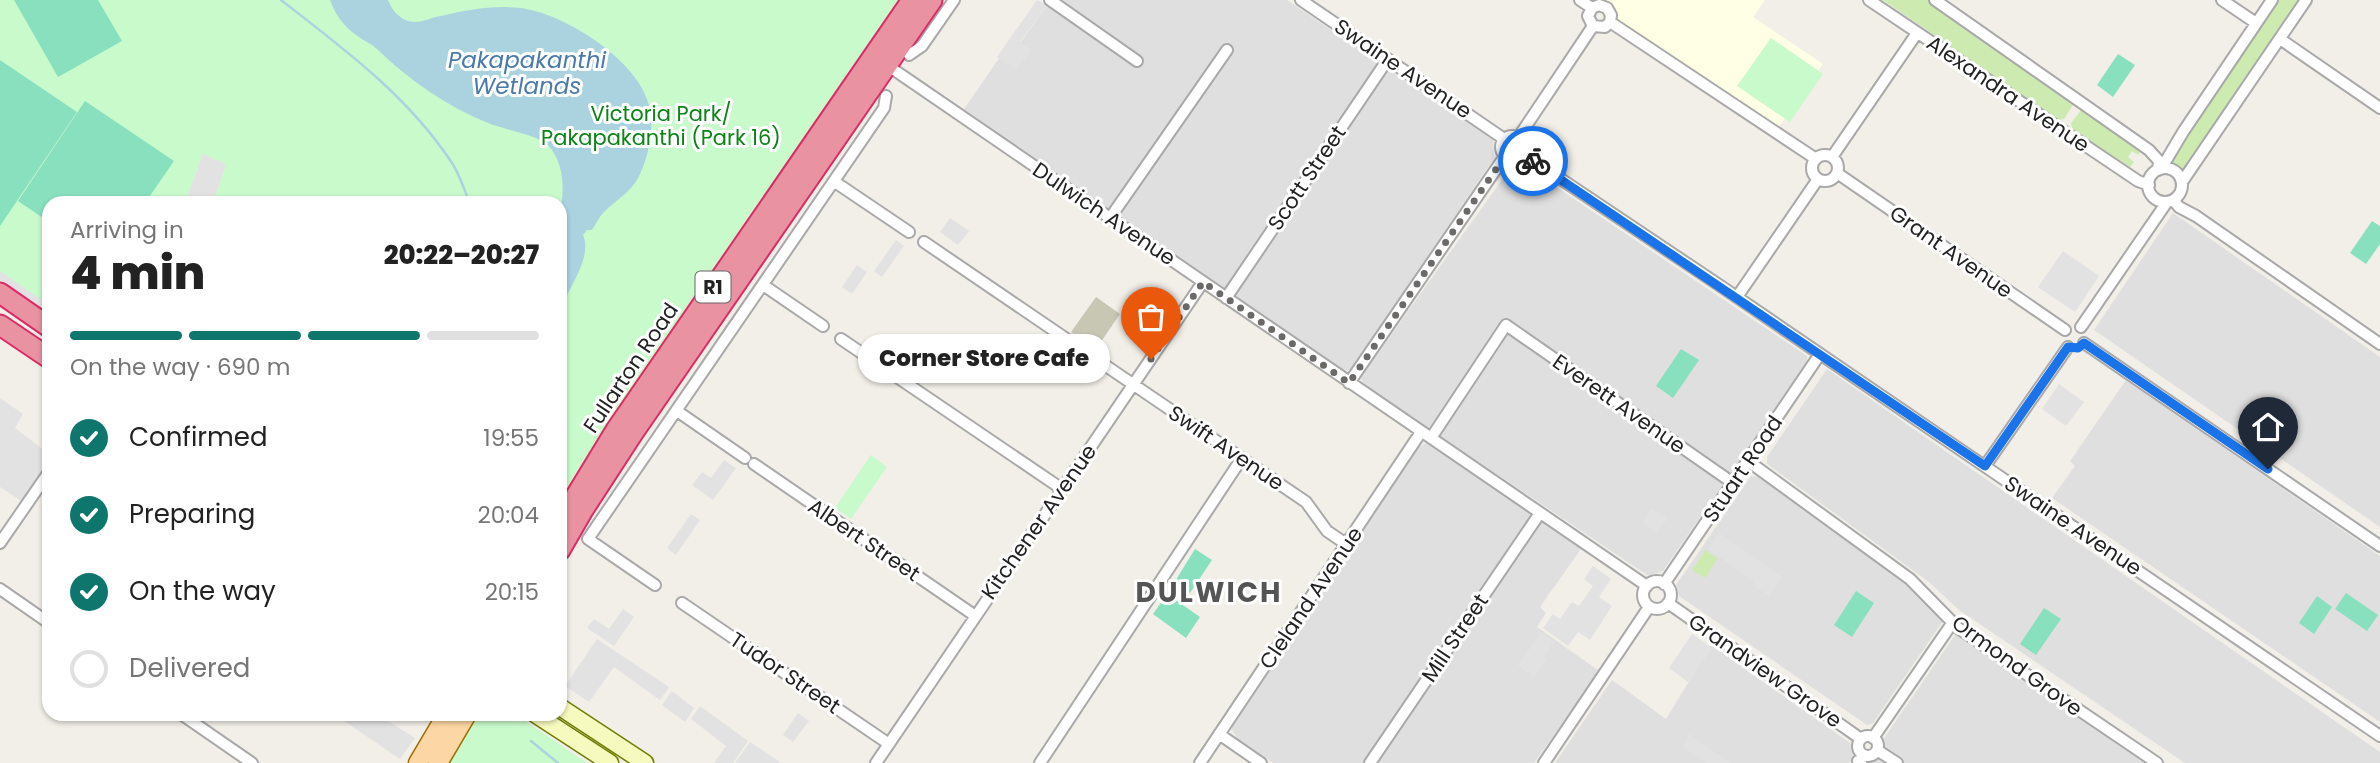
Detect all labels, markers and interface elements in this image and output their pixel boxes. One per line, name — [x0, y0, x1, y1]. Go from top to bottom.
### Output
street label: Swaine Avenue — [1329, 12, 1478, 125]
street label: Alexandra Avenue — [1921, 28, 2095, 159]
water label: Pakapakanthi Wetlands — [448, 44, 606, 102]
park label: Victoria Park/ Pakapakanthi (Park 16) — [541, 99, 781, 152]
street label: Scott Street — [1261, 119, 1352, 236]
courier — [1498, 126, 1568, 196]
icon: bike — [1514, 142, 1552, 180]
street label: Dulwich Avenue — [1027, 155, 1181, 272]
street label: Grant Avenue — [1884, 198, 2019, 305]
text: Arriving in — [70, 214, 184, 246]
text: 20:22–20:27 — [384, 237, 539, 273]
text: 4 min — [70, 241, 205, 305]
road number: R1 — [696, 272, 730, 302]
pin — [1121, 287, 1181, 359]
street label: Fullarton Road — [576, 297, 685, 438]
icon: bag — [1132, 298, 1170, 336]
callout: Corner Store Cafe — [857, 334, 1109, 384]
text: Corner Store Cafe — [879, 342, 1089, 374]
street label: Everett Avenue — [1547, 347, 1692, 460]
text: On the way · 690 m — [70, 351, 290, 383]
pin — [2238, 397, 2298, 469]
street label: Swift Avenue — [1163, 398, 1290, 497]
icon: home — [2249, 408, 2287, 446]
street label: Stuart Road — [1696, 410, 1789, 528]
icon: check — [70, 419, 108, 457]
text: Confirmed — [129, 419, 267, 455]
text: 19:55 — [483, 422, 539, 454]
street label: Kitchener Avenue — [974, 438, 1103, 605]
street label: Swaine Avenue — [1999, 469, 2148, 582]
street label: Albert Street — [803, 491, 926, 588]
icon: check — [70, 496, 108, 534]
text: Preparing — [129, 496, 255, 532]
text: 20:04 — [478, 499, 539, 531]
street label: Cleland Avenue — [1252, 521, 1369, 675]
icon: check — [70, 573, 108, 611]
text: On the way — [129, 573, 276, 609]
district label: DULWICH — [1136, 573, 1282, 612]
text: 20:15 — [485, 576, 539, 608]
street label: Mill Street — [1414, 588, 1495, 688]
street label: Grandview Grove — [1683, 607, 1848, 734]
street label: Ormond Grove — [1946, 608, 2089, 723]
street label: Tudor Street — [724, 625, 846, 720]
text: Delivered — [129, 650, 250, 686]

